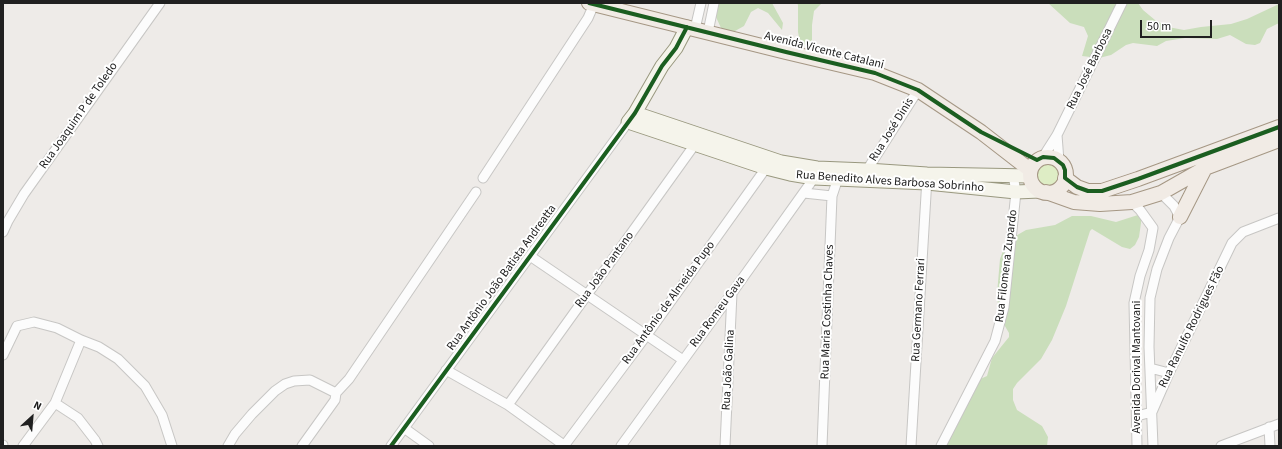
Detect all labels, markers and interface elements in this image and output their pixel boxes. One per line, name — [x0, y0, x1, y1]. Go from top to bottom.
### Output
scale bar — [1142, 12, 1214, 38]
text: 50 m — [1147, 18, 1171, 35]
street label: Rua José Barbosa — [1064, 26, 1116, 112]
street label: Avenida Vicente Catalani — [763, 29, 885, 73]
street label: Rua Joaquim P de Toledo — [37, 60, 121, 172]
street label: Rua José Dinis — [867, 96, 917, 164]
street label: Rua Benedito Alves Barbosa Sobrinho — [796, 168, 984, 196]
street label: Rua Antônio João Batista Andreatta — [444, 202, 560, 354]
street label: Rua Filomena Zupardo — [993, 209, 1021, 323]
street label: Rua João Pantano — [573, 229, 637, 311]
street label: Rua Antônio de Almeida Pupo — [619, 239, 719, 367]
street label: Rua Maria Costinha Chaves — [818, 244, 838, 380]
street label: Rua Germano Ferrari — [909, 258, 929, 362]
street label: Rua Ranulfo Rodrigues Fão — [1156, 264, 1228, 390]
street label: Rua Romeu Gava — [687, 274, 749, 350]
street label: Avenida Dorival Mantovani — [1130, 300, 1144, 434]
street label: Rua João Galina — [720, 329, 738, 411]
north arrow — [12, 397, 52, 437]
text: N — [31, 397, 44, 414]

